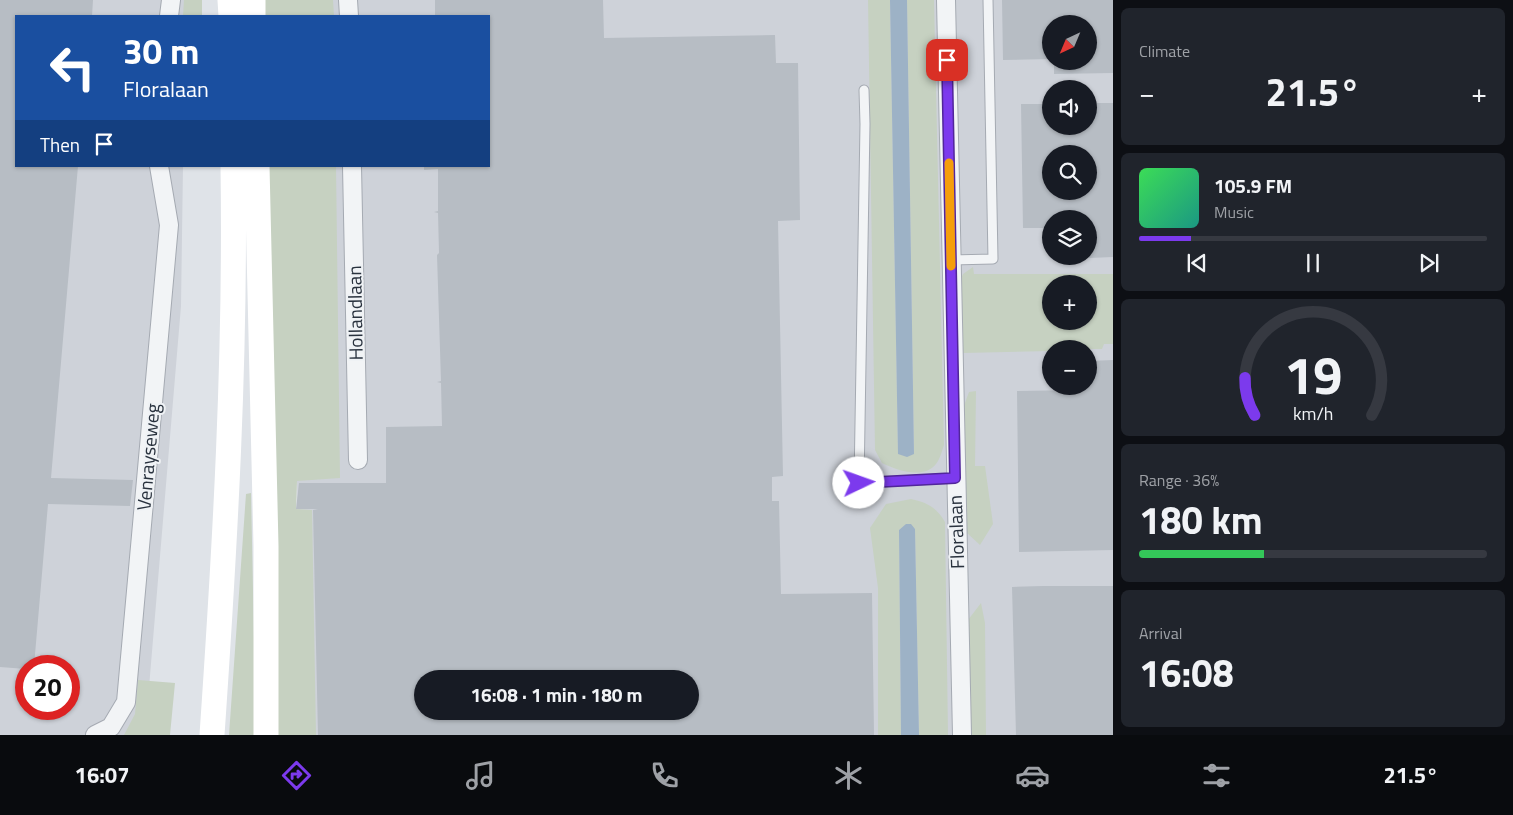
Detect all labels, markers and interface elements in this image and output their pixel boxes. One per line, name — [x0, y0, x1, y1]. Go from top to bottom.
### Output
north arrow — [1042, 15, 1098, 70]
map controls — [1042, 15, 1097, 395]
text: 30 m — [123, 24, 199, 78]
icon: left — [40, 35, 105, 100]
pin — [926, 39, 968, 81]
text: Climate — [1139, 39, 1190, 63]
icon: arrive — [933, 46, 961, 74]
text: 21.5° — [1266, 63, 1360, 121]
text: − — [1139, 71, 1155, 114]
text: + — [1471, 71, 1487, 114]
text: Floralaan — [123, 72, 209, 106]
button: sound — [1042, 80, 1097, 135]
text: Then — [40, 130, 80, 159]
icon: arrive — [90, 130, 118, 158]
button: search — [1042, 145, 1097, 200]
text: 105.9 FM — [1214, 171, 1292, 200]
text: Music — [1214, 200, 1254, 224]
button: layers — [1042, 210, 1097, 265]
icon: previous — [1183, 249, 1211, 277]
icon: pause — [1299, 249, 1327, 277]
icon: next — [1415, 249, 1443, 277]
street label: Hollandlaan — [339, 265, 370, 361]
button: + — [1042, 275, 1097, 330]
text: 19 — [1284, 335, 1342, 414]
button: − — [1042, 340, 1097, 395]
text: km/h — [1293, 400, 1333, 427]
street label: Venrayseweg — [128, 402, 167, 512]
position arrow — [832, 456, 884, 508]
text: Range · 36% — [1139, 468, 1219, 492]
text: 180 km — [1139, 491, 1263, 549]
street label: Floralaan — [940, 494, 971, 570]
text: Arrival — [1139, 621, 1182, 645]
text: 16:08 — [1139, 644, 1234, 702]
speed limit sign: 20 — [15, 655, 80, 720]
text: 16:08 · 1 min · 180 m — [470, 680, 643, 709]
text: 16:07 — [75, 758, 129, 792]
icon: directions — [279, 758, 314, 793]
icon: music — [463, 758, 498, 793]
icon: phone — [647, 758, 682, 793]
icon: climate — [831, 758, 866, 793]
icon: car — [1015, 758, 1050, 793]
icon: filters — [1199, 758, 1234, 793]
text: 21.5° — [1383, 758, 1438, 792]

